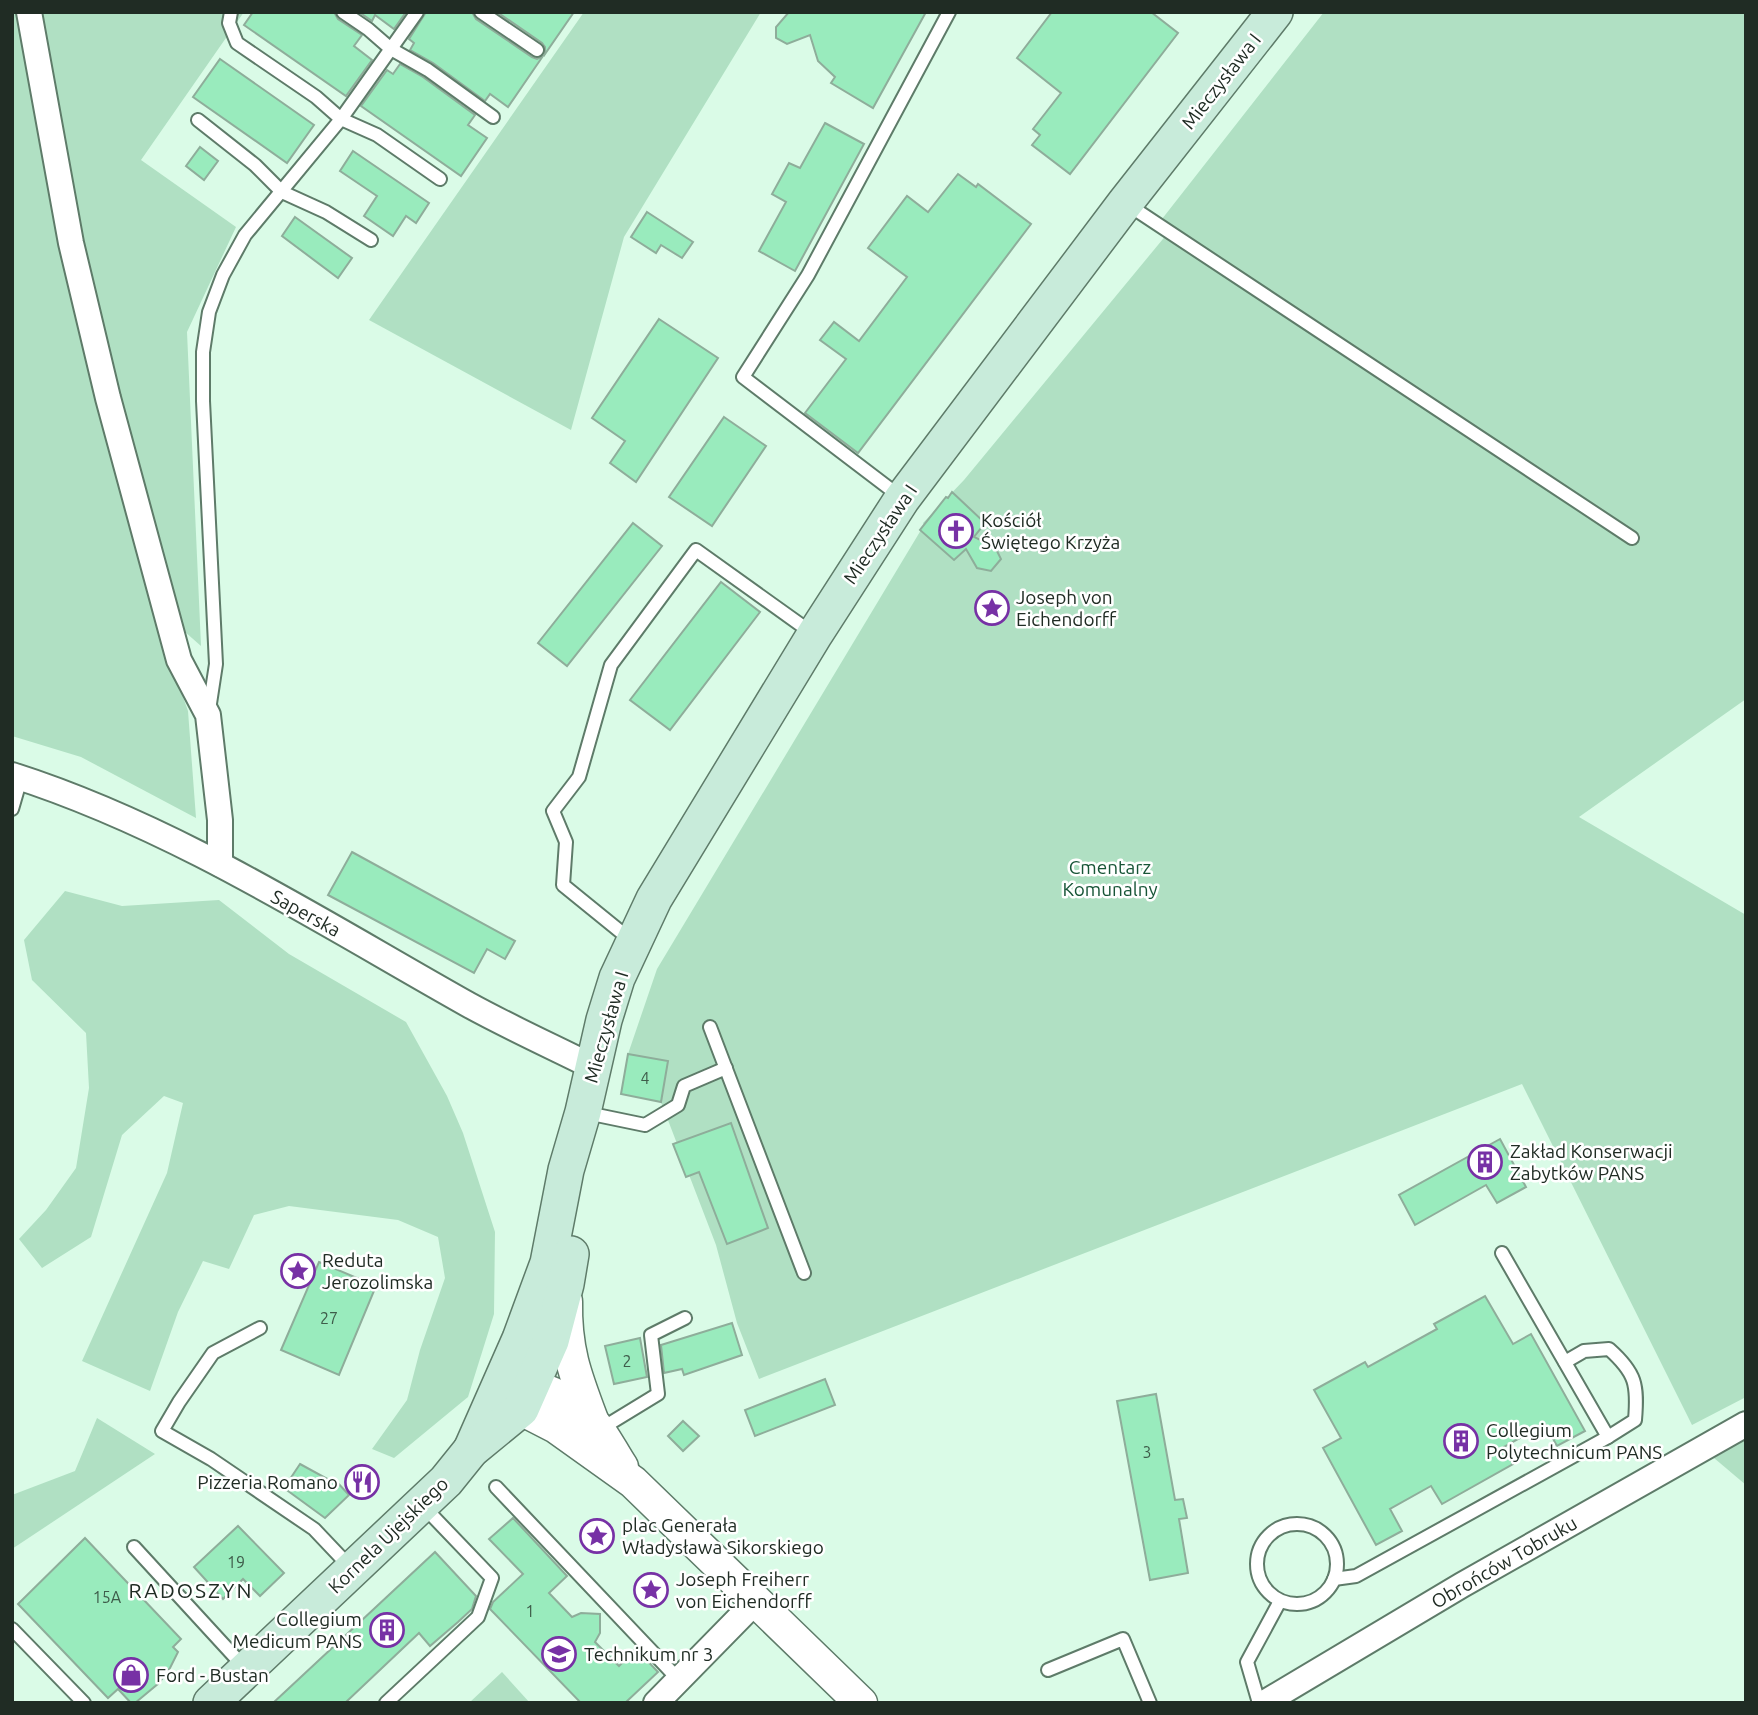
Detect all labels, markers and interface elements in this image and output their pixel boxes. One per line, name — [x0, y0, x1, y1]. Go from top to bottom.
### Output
street label: Mieczysława I — [1177, 29, 1265, 133]
street label: Mieczysława I — [839, 480, 921, 588]
place label: Kościół Świętego Krzyża — [981, 509, 1120, 553]
church icon: Kościół Świętego Krzyża — [937, 512, 975, 550]
place label: Joseph von Eichendorff — [1016, 586, 1117, 630]
place icon: Joseph von Eichendorff — [973, 589, 1011, 627]
park label: Cmentarz Komunalny — [1062, 856, 1158, 900]
street label: Saperska — [267, 885, 345, 941]
street label: Mieczysława I — [580, 969, 632, 1085]
house number: 4 — [640, 1069, 650, 1087]
place label: Zakład Konserwacji Zabytków PANS — [1510, 1140, 1673, 1184]
building icon: Zakład Konserwacji Zabytków PANS — [1466, 1143, 1504, 1181]
place label: Reduta Jerozolimska — [322, 1249, 433, 1293]
place icon: Reduta Jerozolimska — [279, 1252, 317, 1290]
house number: 27 — [320, 1309, 338, 1327]
house number: 2 — [622, 1352, 632, 1370]
place label: Collegium Polytechnicum PANS — [1486, 1419, 1662, 1463]
building icon: Collegium Polytechnicum PANS — [1442, 1422, 1480, 1460]
house number: 3 — [1142, 1443, 1152, 1461]
restaurant icon: Pizzeria Romano — [343, 1463, 381, 1501]
place label: Pizzeria Romano — [197, 1471, 338, 1493]
street label: Kornela Ujejskiego — [324, 1472, 452, 1598]
street label: Obrońców Tobruku — [1427, 1511, 1581, 1613]
place label: plac Generała Władysława Sikorskiego — [622, 1514, 824, 1558]
place icon: plac Generała Władysława Sikorskiego — [578, 1517, 616, 1555]
house number: 19 — [227, 1553, 245, 1571]
place label: Joseph Freiherr von Eichendorff — [676, 1568, 812, 1612]
place icon: Joseph Freiherr von Eichendorff — [632, 1571, 670, 1609]
district label: RADOSZYN — [129, 1578, 253, 1602]
house number: 15A — [93, 1588, 122, 1606]
house number: 1 — [525, 1602, 535, 1620]
place label: Collegium Medicum PANS — [232, 1608, 362, 1652]
building icon: Collegium Medicum PANS — [368, 1611, 406, 1649]
school or university icon: Technikum nr 3 — [540, 1635, 578, 1673]
place label: Technikum nr 3 — [584, 1643, 714, 1665]
shop icon: Ford - Bustan — [112, 1656, 150, 1694]
place label: Ford - Bustan — [156, 1664, 269, 1686]

